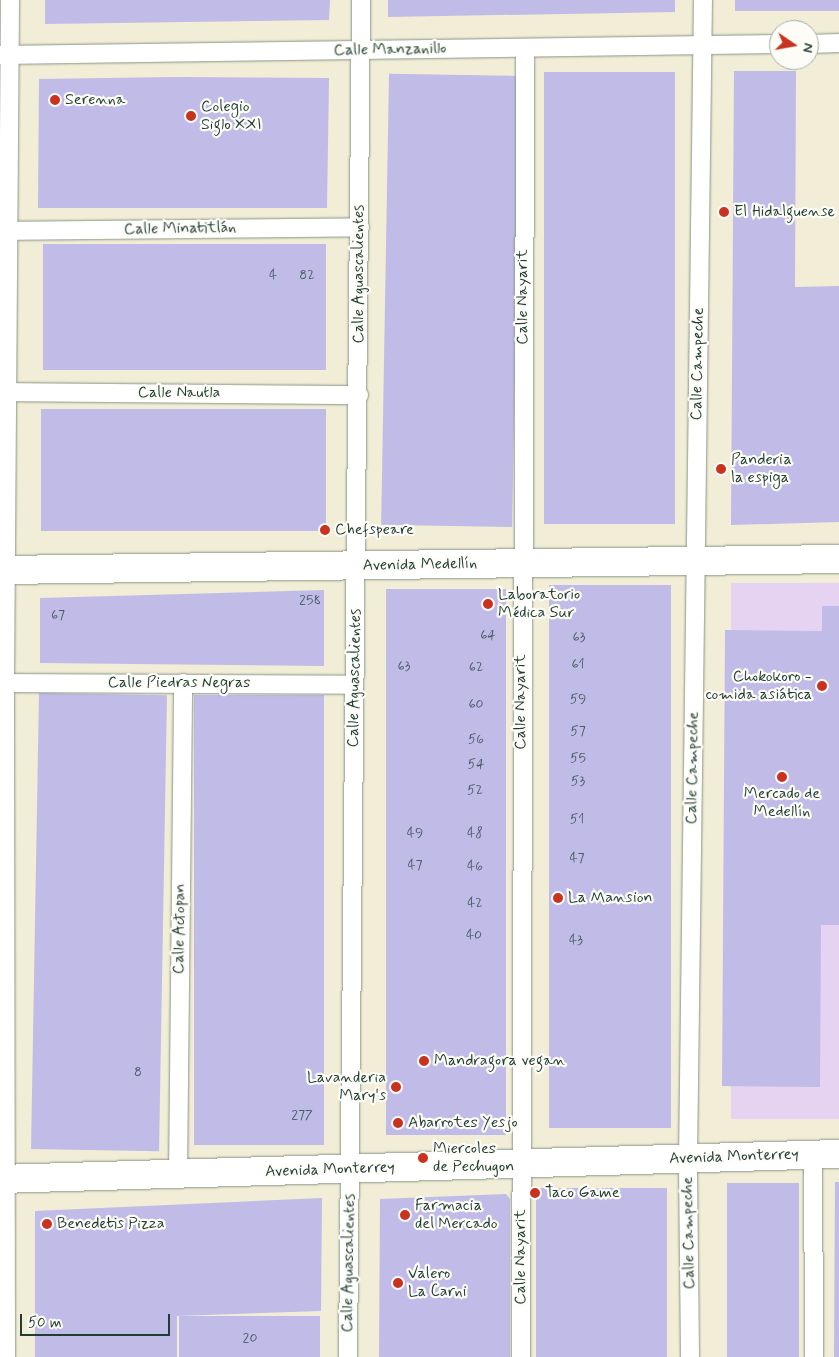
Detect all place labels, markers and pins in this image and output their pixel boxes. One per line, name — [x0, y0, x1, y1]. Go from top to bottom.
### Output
place label: Serenna — [65, 90, 125, 110]
marker: Serenna — [49, 94, 61, 106]
place label: Colegio Siglo XXI — [201, 97, 265, 135]
marker: Colegio Siglo XXI — [185, 110, 197, 122]
place label: El Hidalguense — [734, 202, 831, 222]
marker: El Hidalguense — [718, 206, 730, 218]
place label: Panderia la espiga — [731, 450, 792, 488]
marker: Panderia la espiga — [715, 463, 727, 475]
place label: Chefspeare — [335, 520, 414, 540]
marker: Chefspeare — [319, 524, 331, 536]
place label: Laboratorio Médica Sur — [498, 585, 580, 623]
marker: Laboratorio Médica Sur — [482, 598, 494, 610]
place label: Chokokoro - comida asiática — [706, 667, 812, 705]
marker: Chokokoro - comida asiática — [816, 680, 828, 692]
marker: Mercado de Medellín — [776, 771, 788, 783]
place label: Mercado de Medellín — [744, 784, 820, 822]
place label: La Mansion — [568, 888, 646, 908]
marker: La Mansion — [552, 892, 564, 904]
place label: Mandragora vegan — [434, 1051, 564, 1071]
marker: Mandragora vegan — [418, 1055, 430, 1067]
place label: Lavanderia Mary's — [307, 1068, 386, 1106]
marker: Lavanderia Mary's — [390, 1081, 402, 1093]
place label: Abarrotes Yesjo — [408, 1113, 518, 1133]
marker: Abarrotes Yesjo — [392, 1117, 404, 1129]
place label: Miercoles de Pechugon — [433, 1139, 514, 1177]
marker: Miercoles de Pechugon — [417, 1152, 429, 1164]
place label: Taco Game — [545, 1183, 619, 1203]
marker: Taco Game — [529, 1187, 541, 1199]
place label: Farmacia del Mercado — [415, 1196, 495, 1234]
marker: Farmacia del Mercado — [399, 1209, 411, 1221]
place label: Benedetis Pizza — [57, 1214, 165, 1234]
marker: Benedetis Pizza — [41, 1218, 53, 1230]
place label: Valero La Carni — [408, 1264, 472, 1302]
marker: Valero La Carni — [392, 1277, 404, 1289]

